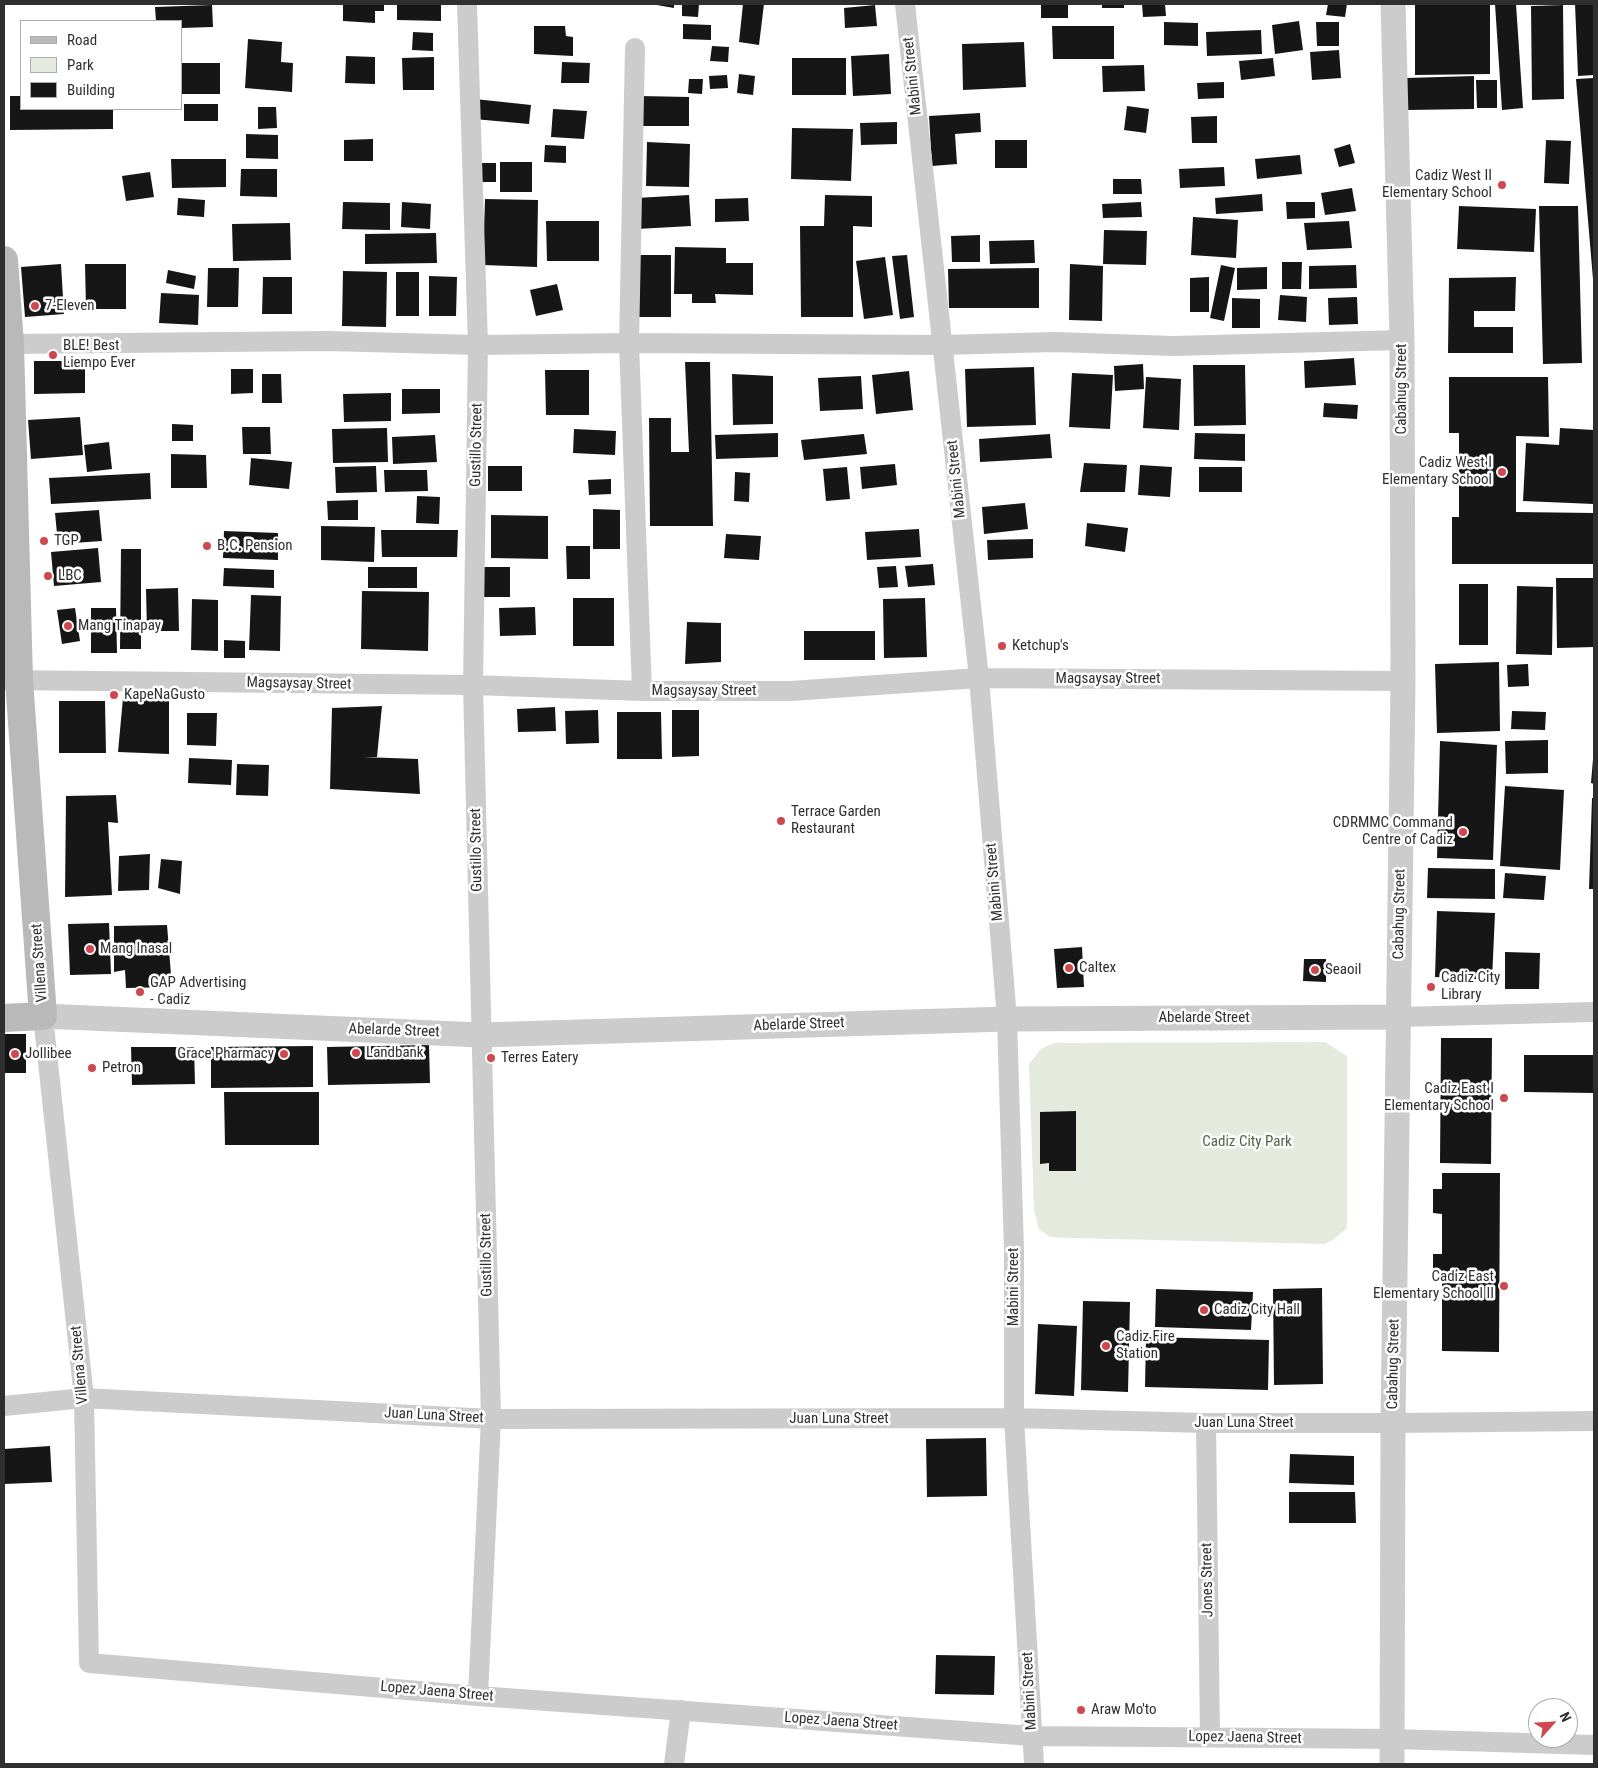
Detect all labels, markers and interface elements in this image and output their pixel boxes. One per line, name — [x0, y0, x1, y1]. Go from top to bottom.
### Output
legend — [20, 20, 182, 110]
text: Road — [67, 31, 97, 49]
street label: Mabini Street — [900, 36, 926, 116]
text: Park — [67, 56, 94, 74]
text: Building — [67, 81, 115, 99]
place label: Cadiz West II Elementary School — [1382, 167, 1492, 202]
marker: Cadiz West II Elementary School — [1496, 179, 1508, 191]
place label: 7-Eleven — [45, 297, 95, 315]
marker: 7-Eleven — [29, 300, 41, 312]
place label: BLE! Best Liempo Ever — [63, 337, 135, 372]
street label: Cabahug Street — [1393, 344, 1411, 434]
marker: BLE! Best Liempo Ever — [47, 349, 59, 361]
street label: Gustillo Street — [467, 403, 487, 487]
street label: Mabini Street — [944, 439, 970, 519]
place label: Cadiz West I Elementary School — [1382, 454, 1492, 489]
marker: Cadiz West I Elementary School — [1496, 466, 1508, 478]
place label: TGP — [54, 532, 79, 550]
marker: TGP — [38, 535, 50, 547]
place label: B.C. Pension — [217, 537, 293, 555]
marker: B.C. Pension — [201, 540, 213, 552]
place label: LBC — [58, 567, 82, 585]
marker: LBC — [42, 570, 54, 582]
place label: Mang Tinapay — [78, 617, 161, 635]
marker: Mang Tinapay — [62, 620, 74, 632]
place label: Ketchup's — [1012, 637, 1069, 655]
marker: Ketchup's — [996, 640, 1008, 652]
street label: Magsaysay Street — [1056, 670, 1160, 688]
street label: Magsaysay Street — [246, 674, 352, 694]
street label: Magsaysay Street — [652, 682, 756, 700]
place label: KapeNaGusto — [124, 686, 205, 704]
marker: KapeNaGusto — [108, 689, 120, 701]
place label: Terrace Garden Restaurant — [791, 803, 881, 838]
street label: Gustillo Street — [467, 808, 487, 892]
place label: CDRMMC Command Centre of Cadiz — [1333, 814, 1453, 849]
marker: Terrace Garden Restaurant — [775, 815, 787, 827]
marker: CDRMMC Command Centre of Cadiz — [1457, 826, 1469, 838]
street label: Mabini Street — [983, 842, 1007, 922]
street label: Cabahug Street — [1390, 868, 1410, 960]
street label: Villena Street — [28, 923, 52, 1003]
place label: Mang Inasal — [100, 940, 172, 958]
marker: Mang Inasal — [84, 943, 96, 955]
place label: Caltex — [1079, 959, 1116, 977]
place label: Seaoil — [1325, 961, 1361, 979]
marker: Caltex — [1063, 962, 1075, 974]
marker: Seaoil — [1309, 964, 1321, 976]
place label: Cadiz City Library — [1441, 969, 1500, 1004]
place label: GAP Advertising - Cadiz — [150, 974, 246, 1009]
marker: Cadiz City Library — [1425, 981, 1437, 993]
marker: GAP Advertising - Cadiz — [134, 986, 146, 998]
street label: Abelarde Street — [1158, 1009, 1250, 1027]
street label: Abelarde Street — [753, 1014, 845, 1036]
street label: Abelarde Street — [348, 1020, 440, 1042]
place label: Landbank — [366, 1044, 424, 1062]
place label: Jollibee — [25, 1045, 72, 1063]
place label: Grace Pharmacy — [177, 1045, 274, 1063]
marker: Landbank — [350, 1047, 362, 1059]
marker: Jollibee — [9, 1048, 21, 1060]
marker: Grace Pharmacy — [278, 1048, 290, 1060]
place label: Terres Eatery — [501, 1049, 578, 1067]
marker: Terres Eatery — [485, 1052, 497, 1064]
place label: Petron — [102, 1059, 141, 1077]
marker: Petron — [86, 1062, 98, 1074]
place label: Cadiz East I Elementary School — [1384, 1080, 1494, 1115]
marker: Cadiz East I Elementary School — [1498, 1092, 1510, 1104]
park label: Cadiz City Park — [1202, 1133, 1292, 1151]
street label: Gustillo Street — [477, 1213, 497, 1297]
street label: Mabini Street — [1005, 1248, 1023, 1326]
place label: Cadiz East Elementary School II — [1373, 1268, 1494, 1303]
marker: Cadiz East Elementary School II — [1498, 1280, 1510, 1292]
place label: Cadiz City Hall — [1214, 1301, 1300, 1319]
marker: Cadiz City Hall — [1198, 1304, 1210, 1316]
street label: Cabahug Street — [1384, 1318, 1404, 1410]
street label: Villena Street — [68, 1325, 92, 1405]
place label: Cadiz Fire Station — [1116, 1328, 1175, 1363]
marker: Cadiz Fire Station — [1100, 1340, 1112, 1352]
street label: Juan Luna Street — [384, 1404, 484, 1428]
street label: Juan Luna Street — [789, 1410, 889, 1428]
street label: Juan Luna Street — [1194, 1414, 1294, 1432]
street label: Jones Street — [1198, 1543, 1218, 1617]
street label: Mabini Street — [1019, 1651, 1041, 1731]
street label: Lopez Jaena Street — [380, 1678, 494, 1706]
north arrow — [1528, 1698, 1578, 1748]
place label: Araw Mo'to — [1091, 1701, 1157, 1719]
marker: Araw Mo'to — [1075, 1704, 1087, 1716]
street label: Lopez Jaena Street — [784, 1709, 898, 1735]
text: N — [1557, 1709, 1575, 1724]
street label: Lopez Jaena Street — [1188, 1728, 1302, 1748]

